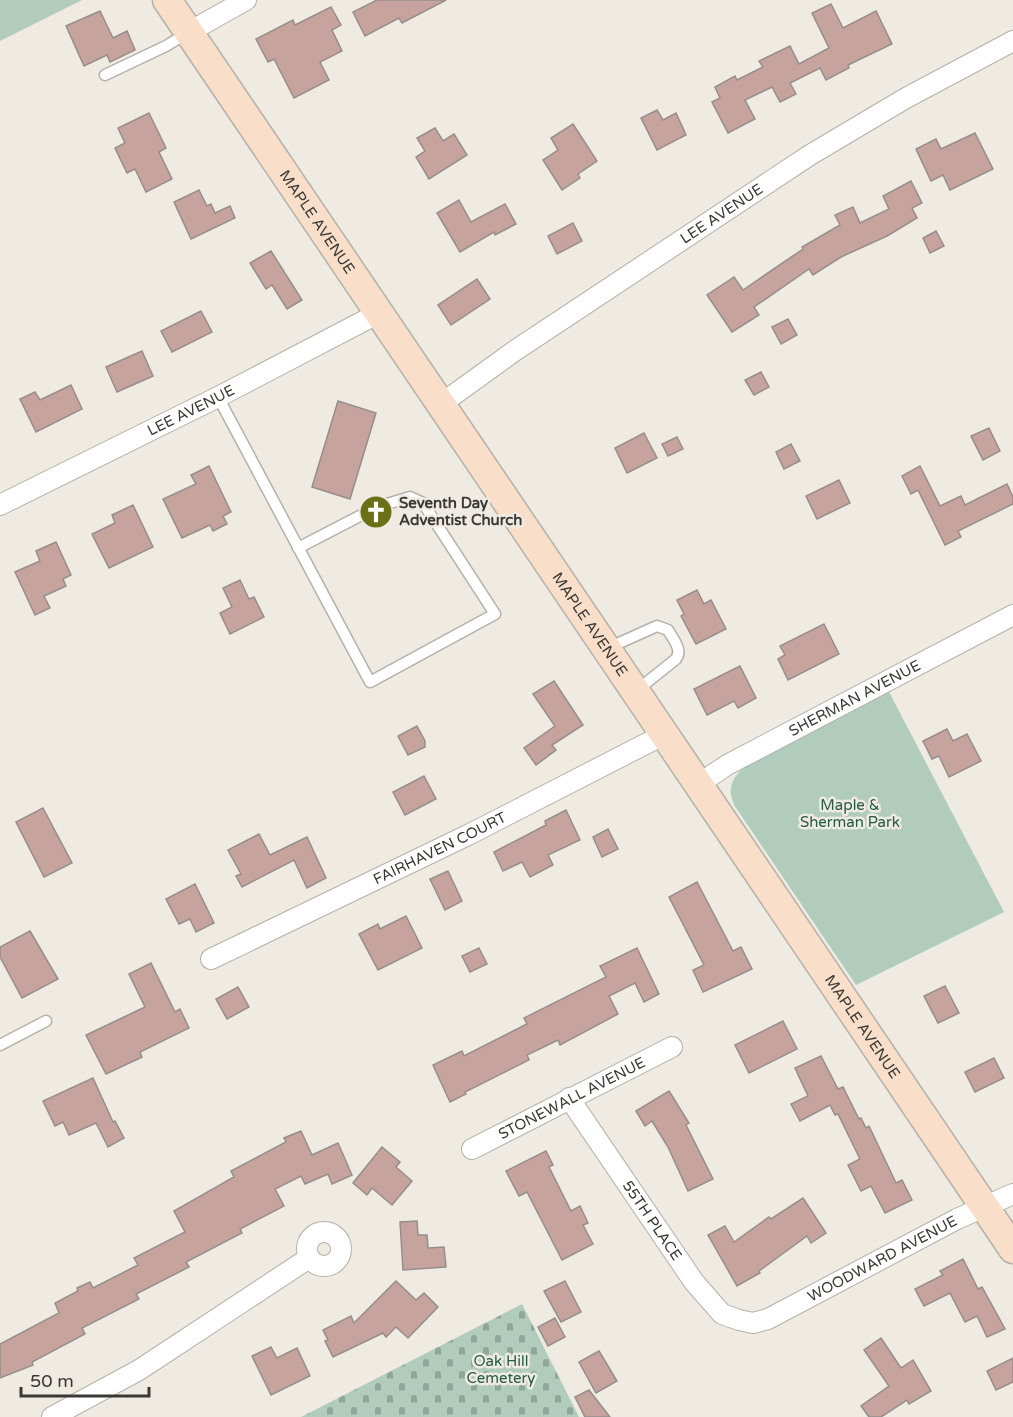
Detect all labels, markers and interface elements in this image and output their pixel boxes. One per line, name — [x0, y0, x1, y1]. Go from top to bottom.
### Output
street label: MAPLE AVENUE — [276, 167, 359, 277]
street label: LEE AVENUE — [677, 180, 766, 248]
street label: LEE AVENUE — [144, 381, 238, 440]
church icon: Seventh Day Adventist Church — [358, 494, 394, 530]
place label: Seventh Day Adventist Church — [399, 494, 522, 529]
street label: MAPLE AVENUE — [548, 569, 631, 680]
street label: SHERMAN AVENUE — [786, 656, 924, 740]
park label: Maple & Sherman Park — [800, 796, 900, 831]
street label: FAIRHAVEN COURT — [370, 808, 509, 888]
street label: MAPLE AVENUE — [821, 971, 904, 1082]
street label: STONEWALL AVENUE — [495, 1053, 648, 1143]
street label: 55TH PLACE — [619, 1177, 686, 1264]
street label: WOODWARD AVENUE — [804, 1212, 960, 1305]
park label: Oak Hill Cemetery — [467, 1352, 535, 1387]
scale bar — [21, 1360, 148, 1398]
text: 50 m — [30, 1370, 74, 1392]

